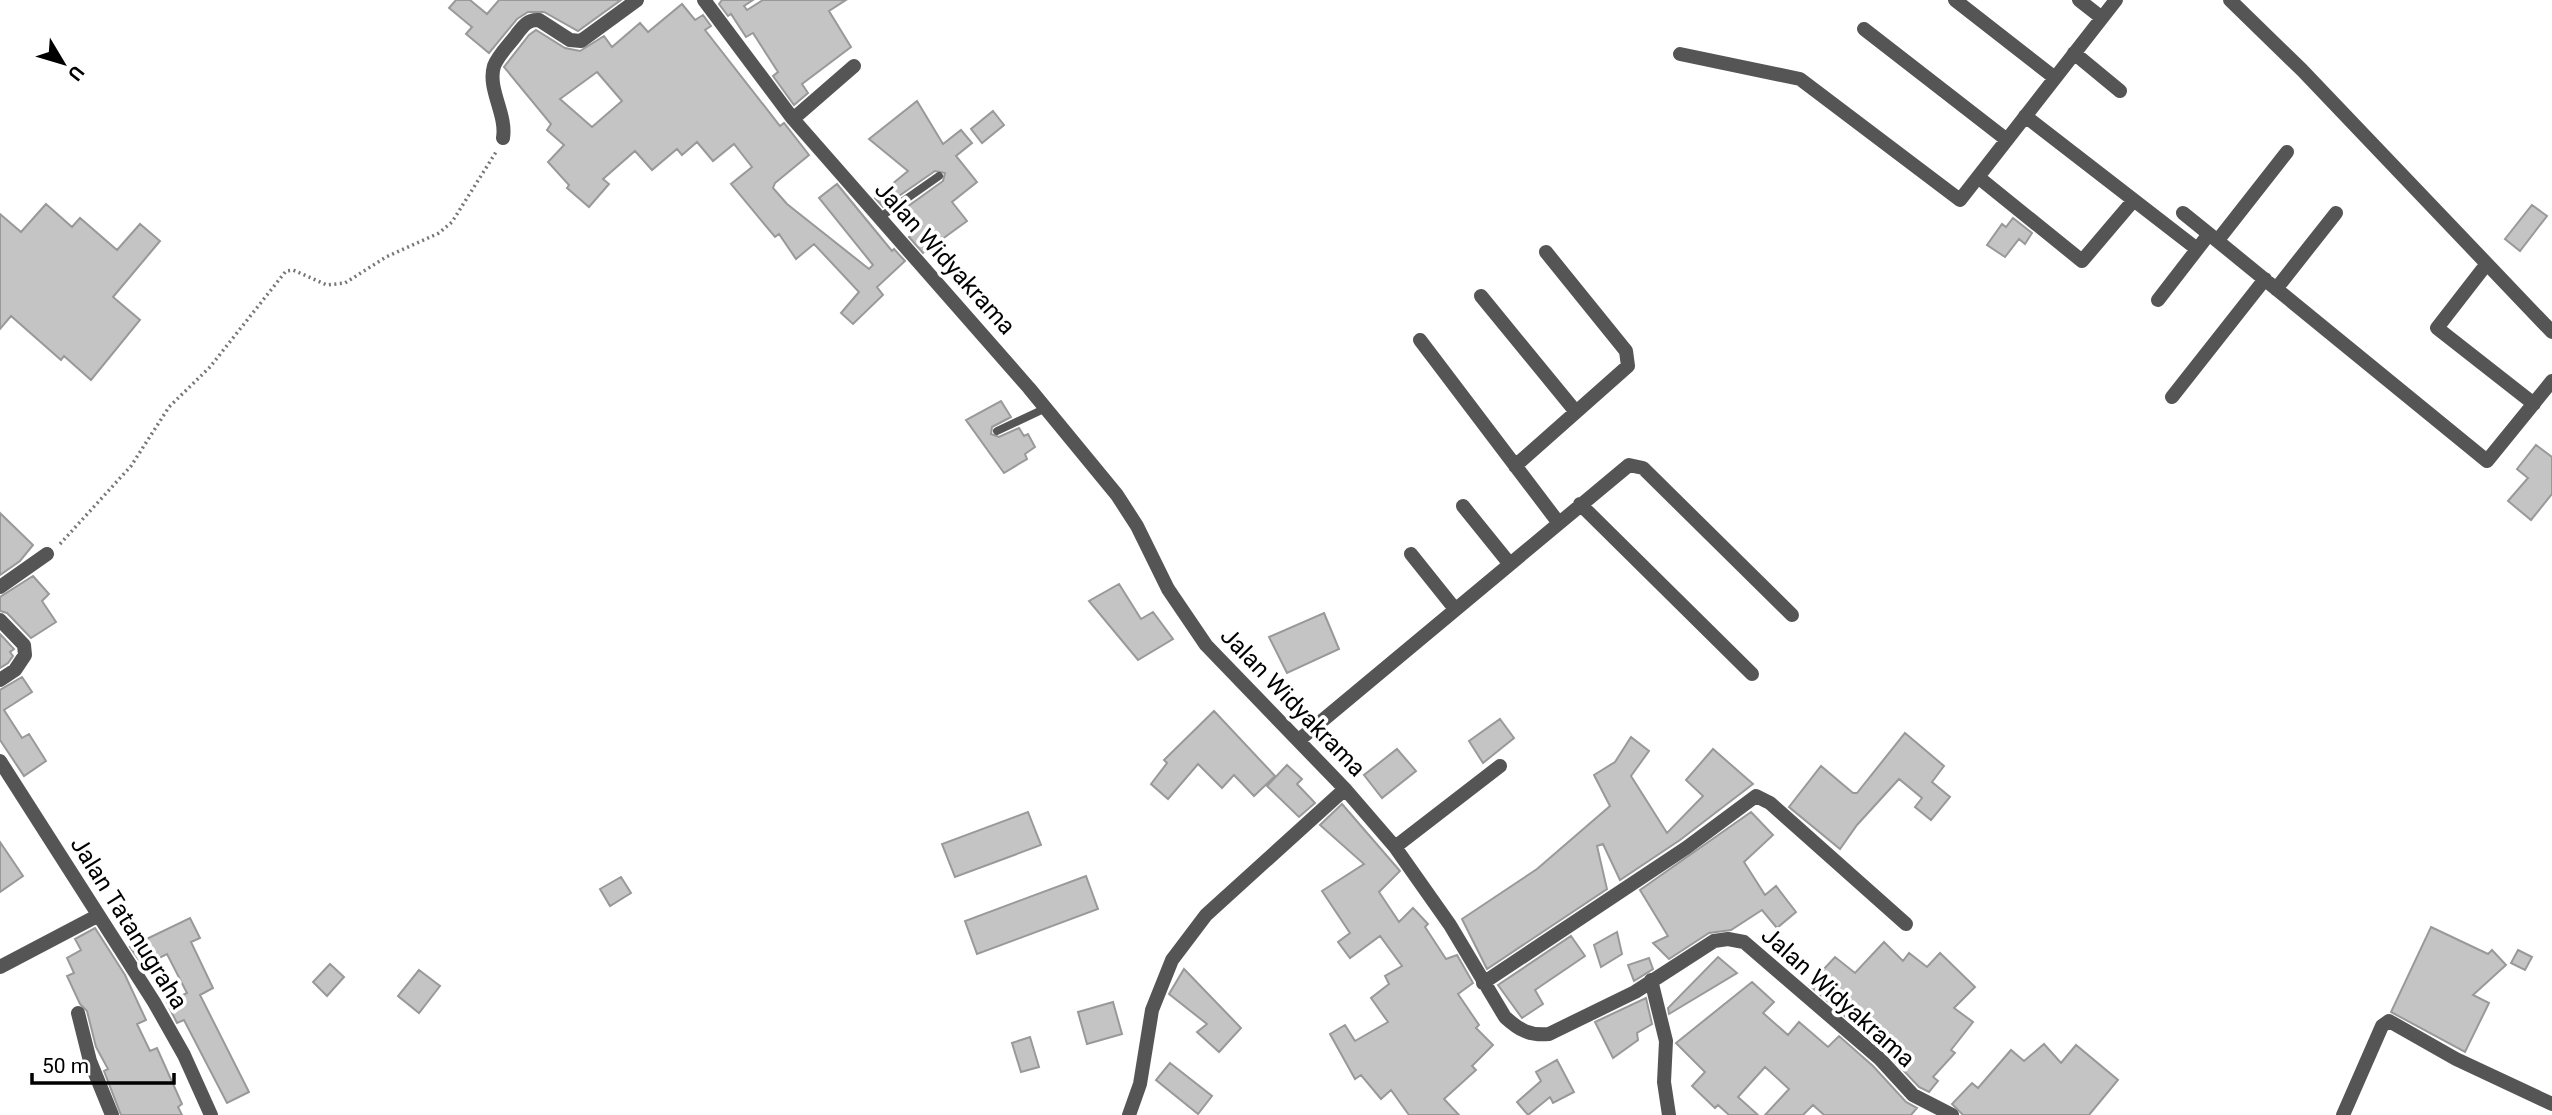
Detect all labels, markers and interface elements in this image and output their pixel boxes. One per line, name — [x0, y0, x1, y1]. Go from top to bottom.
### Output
north arrow — [28, 28, 98, 98]
text: U — [63, 61, 89, 85]
street label: Jalan Widyakrama — [869, 176, 1021, 340]
street label: Jalan Widyakrama — [1215, 622, 1371, 782]
street label: Jalan Tatanugraha — [65, 832, 193, 1014]
street label: Jalan Widyakrama — [1756, 921, 1920, 1073]
scale bar — [32, 1042, 173, 1086]
text: 50 m — [42, 1054, 89, 1078]

